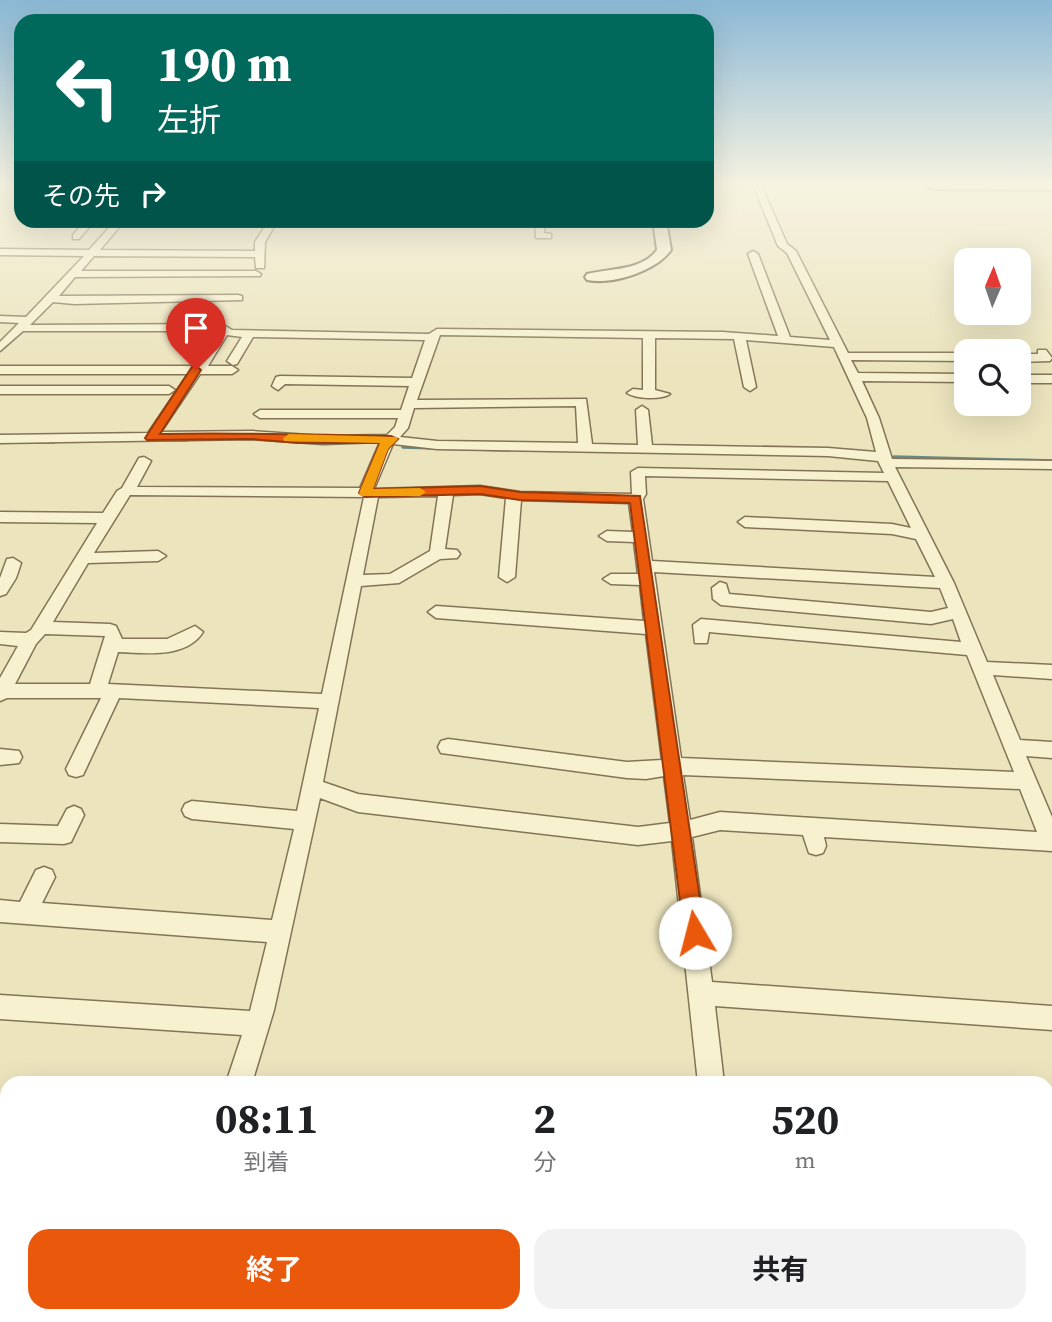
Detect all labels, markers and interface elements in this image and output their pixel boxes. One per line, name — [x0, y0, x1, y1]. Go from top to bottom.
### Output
text: 190 m — [157, 30, 292, 97]
icon: left — [42, 42, 133, 133]
text: 左折 — [157, 98, 221, 142]
icon: right — [134, 175, 172, 213]
text: その先 — [42, 178, 120, 214]
north arrow — [954, 248, 1031, 326]
map controls — [954, 248, 1031, 416]
pin — [166, 298, 226, 370]
icon: arrive — [177, 309, 215, 347]
button: search — [954, 339, 1031, 416]
position arrow — [658, 896, 732, 970]
text: 08:11 — [215, 1089, 318, 1147]
text: 2 — [533, 1089, 556, 1147]
text: 520 — [771, 1090, 839, 1148]
text: m — [795, 1144, 815, 1176]
text: 到着 — [244, 1146, 290, 1178]
text: 分 — [533, 1146, 556, 1178]
button: 終了 — [28, 1229, 520, 1309]
button: 共有 — [534, 1229, 1026, 1309]

